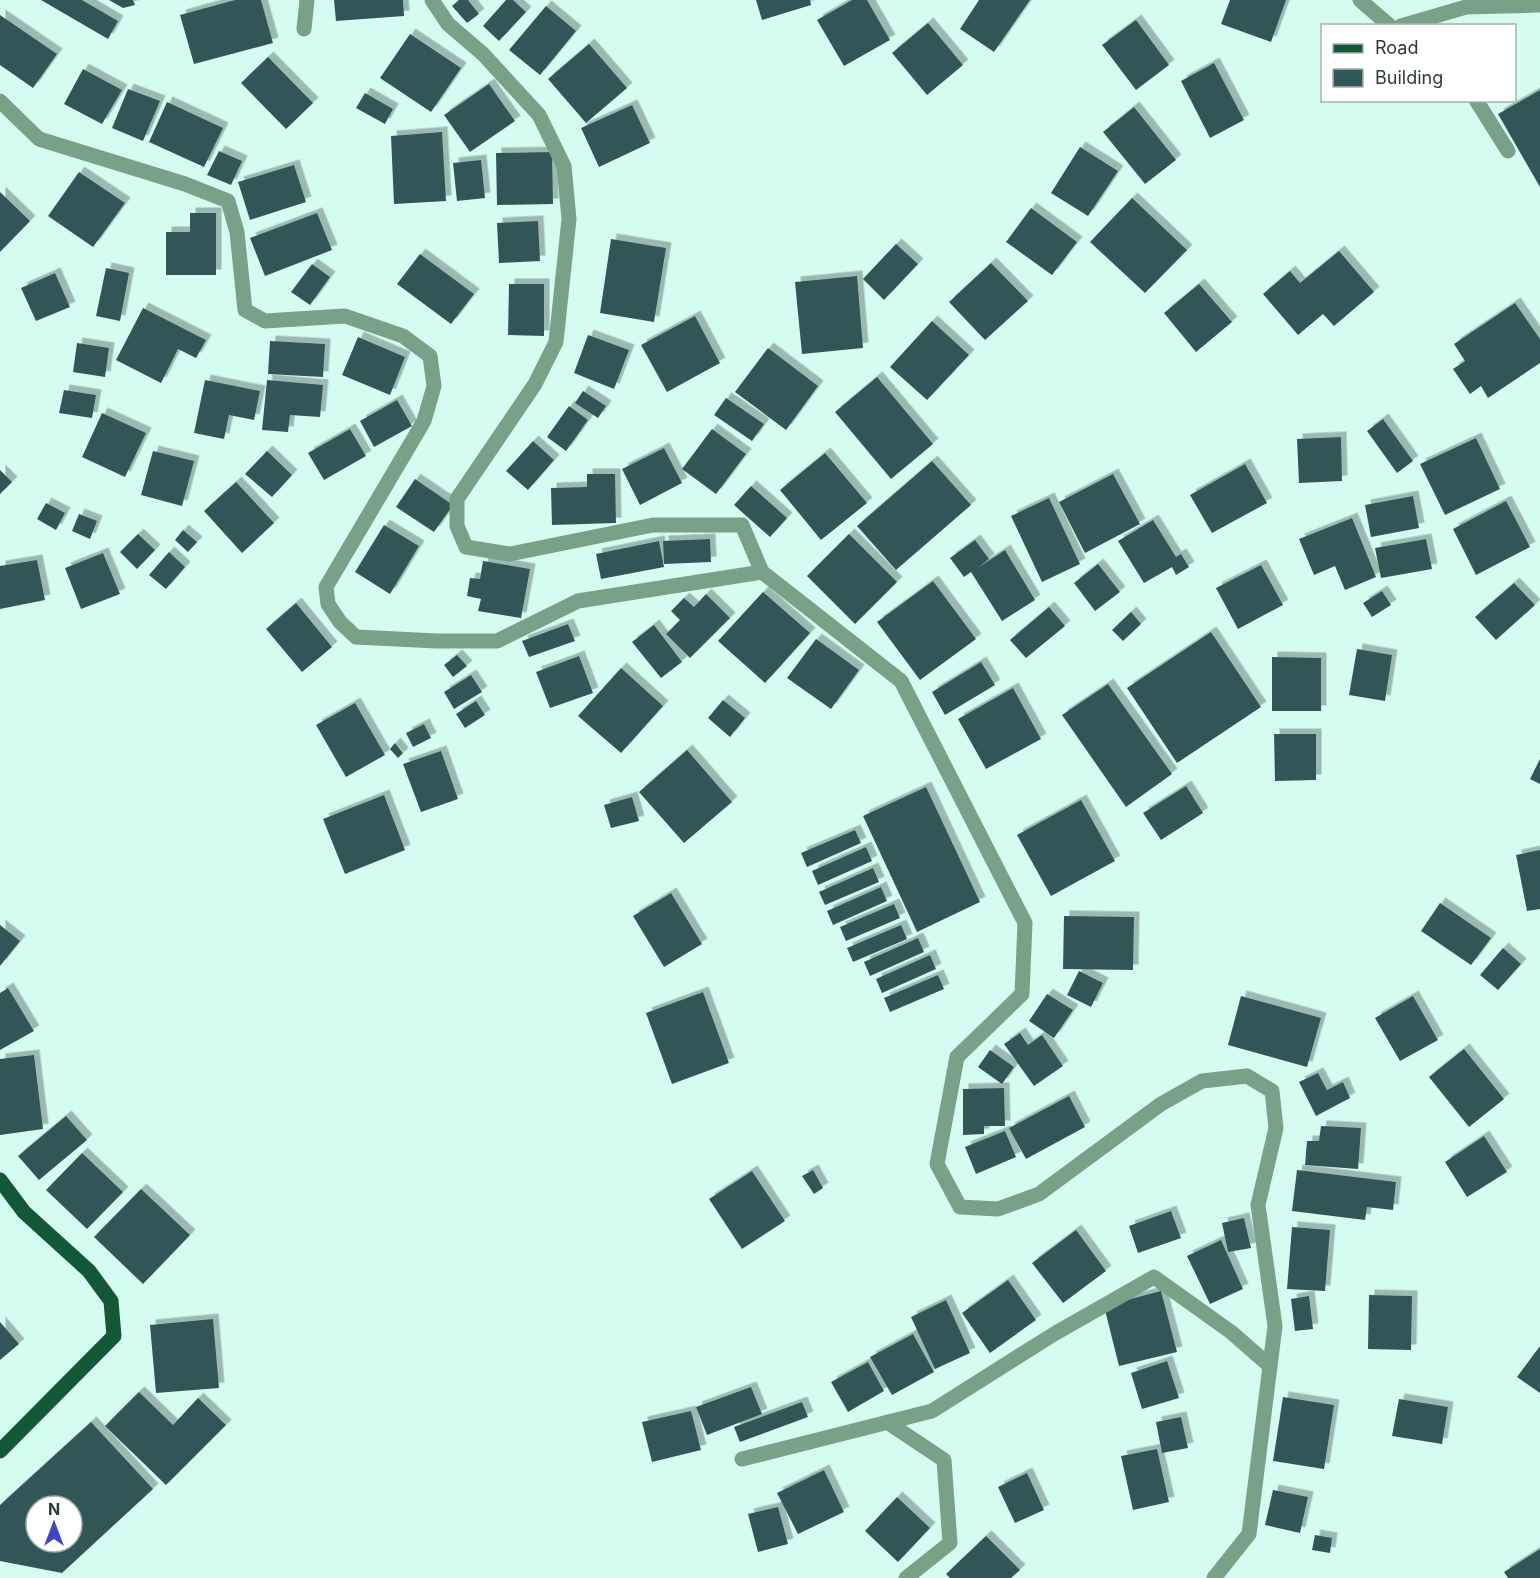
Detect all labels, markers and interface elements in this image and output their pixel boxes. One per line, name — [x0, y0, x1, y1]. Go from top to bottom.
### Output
legend — [1321, 24, 1516, 102]
text: Road — [1375, 37, 1418, 58]
text: Building — [1375, 67, 1443, 88]
north arrow — [24, 1494, 84, 1554]
text: N — [48, 1499, 60, 1519]

